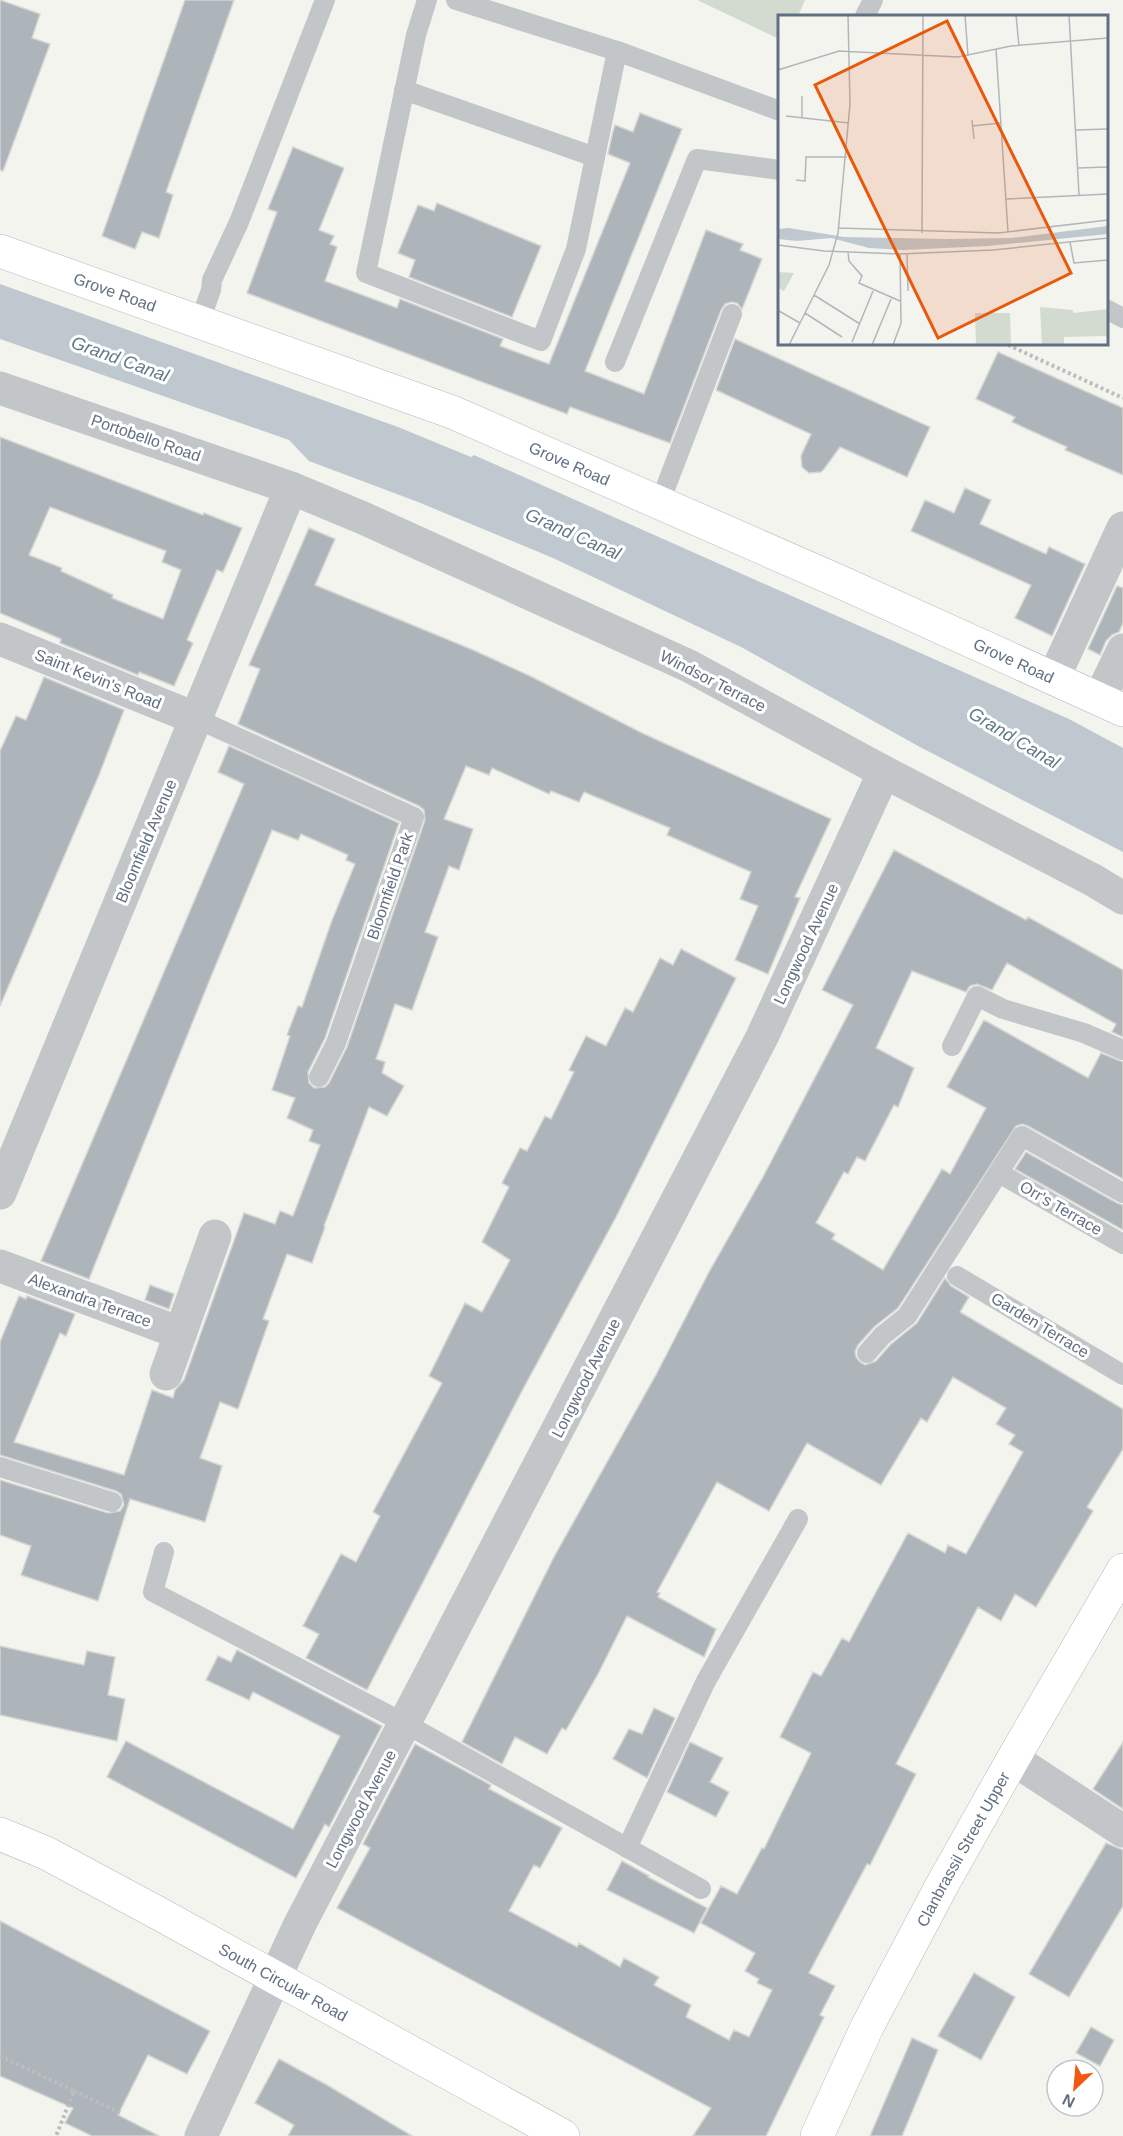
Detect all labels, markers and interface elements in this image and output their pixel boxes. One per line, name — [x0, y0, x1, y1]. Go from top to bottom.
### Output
inset map — [778, 15, 1108, 345]
street label: Grove Road — [71, 269, 158, 314]
water label: Grand Canal — [69, 332, 172, 386]
street label: Portobello Road — [89, 411, 203, 465]
street label: Grove Road — [526, 438, 612, 488]
water label: Grand Canal — [522, 504, 625, 564]
street label: Grove Road — [971, 635, 1056, 686]
street label: Saint Kevin's Road — [32, 646, 164, 712]
street label: Windsor Terrace — [657, 647, 769, 715]
water label: Grand Canal — [965, 703, 1064, 773]
street label: Bloomfield Avenue — [112, 777, 180, 905]
street label: Bloomfield Park — [364, 829, 417, 942]
street label: Longwood Avenue — [771, 881, 842, 1007]
street label: Orr's Terrace — [1017, 1178, 1105, 1238]
street label: Alexandra Terrace — [26, 1270, 154, 1330]
street label: Garden Terrace — [988, 1289, 1092, 1361]
street label: Longwood Avenue — [549, 1316, 623, 1440]
street label: Longwood Avenue — [323, 1747, 399, 1871]
street label: Clanbrassil Street Upper — [913, 1768, 1013, 1929]
street label: South Circular Road — [216, 1940, 351, 2024]
north arrow — [1045, 2058, 1105, 2118]
text: N — [1060, 2091, 1078, 2111]

